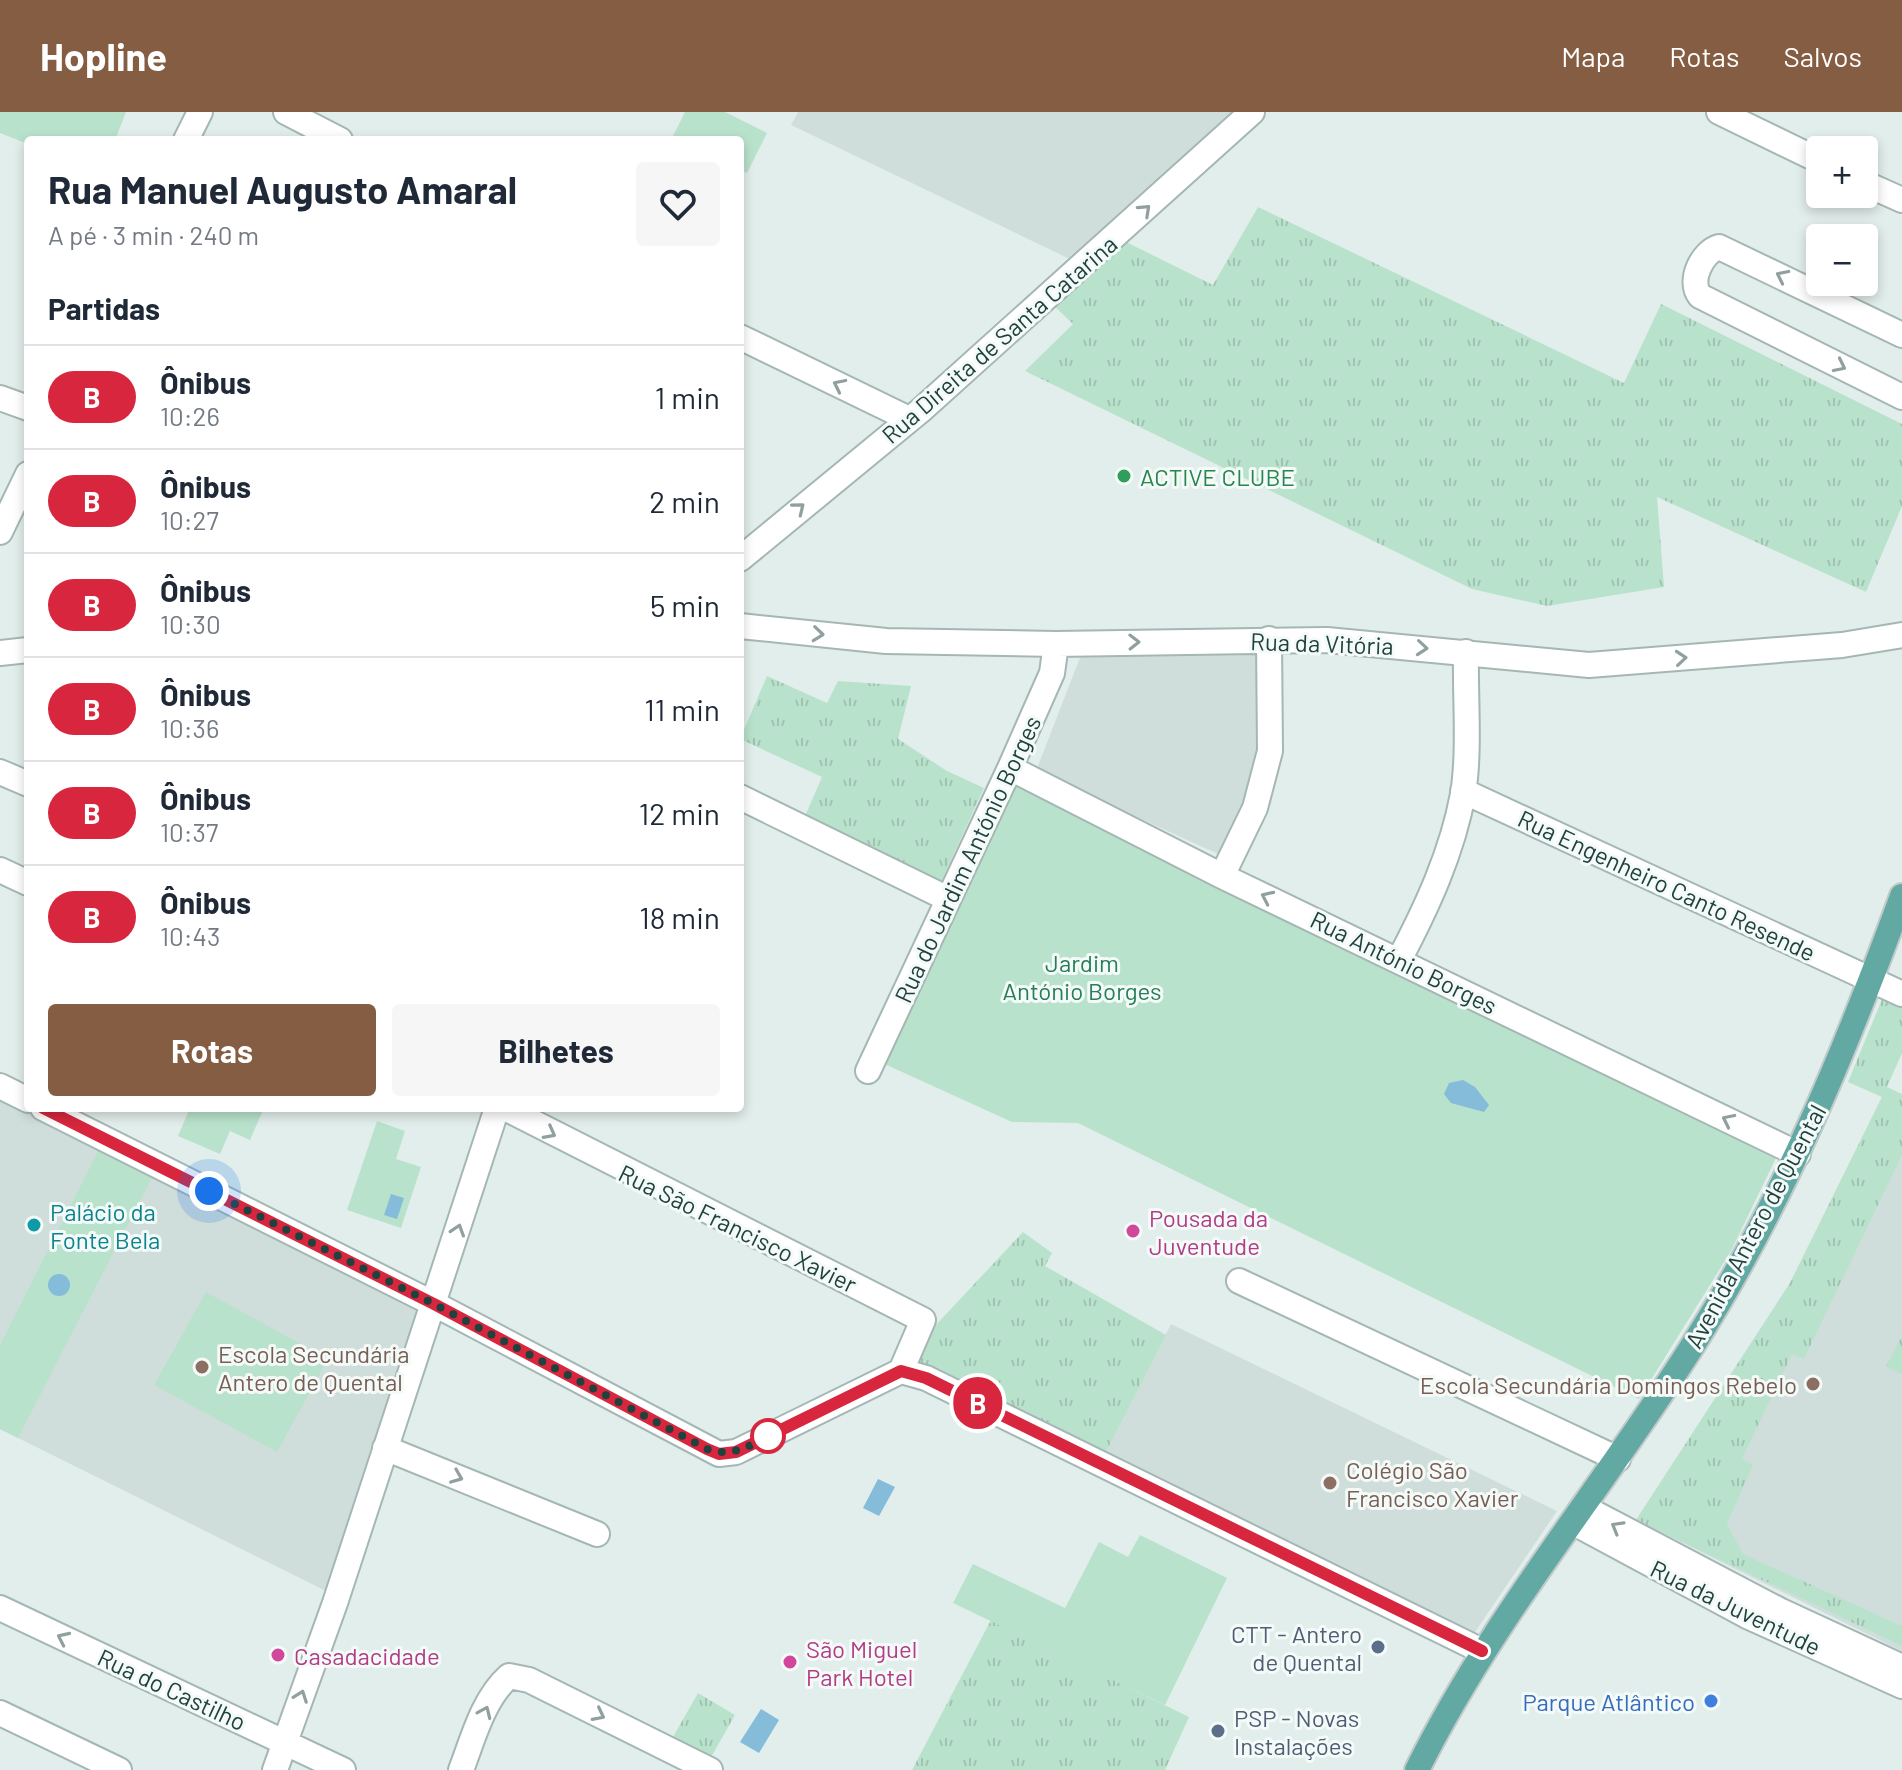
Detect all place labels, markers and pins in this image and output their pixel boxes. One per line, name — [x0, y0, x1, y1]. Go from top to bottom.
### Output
place label: ACTIVE CLUBE — [1140, 462, 1295, 491]
marker: ACTIVE CLUBE — [1115, 467, 1133, 485]
place label: Palácio da Fonte Bela — [50, 1197, 160, 1254]
place label: Pousada da Juventude — [1149, 1203, 1268, 1260]
marker: Palácio da Fonte Bela — [25, 1216, 43, 1234]
marker: Pousada da Juventude — [1124, 1222, 1142, 1240]
place label: Escola Secundária Antero de Quental — [218, 1339, 410, 1396]
marker: Escola Secundária Antero de Quental — [193, 1358, 211, 1376]
place label: Escola Secundária Domingos Rebelo — [1420, 1370, 1797, 1399]
marker: Escola Secundária Domingos Rebelo — [1804, 1375, 1822, 1393]
unlabelled marker — [751, 1419, 785, 1453]
place label: Colégio São Francisco Xavier — [1346, 1455, 1519, 1512]
marker: Colégio São Francisco Xavier — [1321, 1474, 1339, 1492]
place label: CTT - Antero de Quental — [1231, 1619, 1362, 1676]
place label: São Miguel Park Hotel — [806, 1634, 917, 1691]
marker: CTT - Antero de Quental — [1369, 1638, 1387, 1656]
place label: Casadacidade — [294, 1641, 440, 1670]
marker: Casadacidade — [269, 1646, 287, 1664]
marker: São Miguel Park Hotel — [781, 1653, 799, 1671]
place label: Parque Atlântico — [1522, 1687, 1695, 1716]
marker: Parque Atlântico — [1702, 1692, 1720, 1710]
place label: PSP - Novas Instalações — [1234, 1703, 1359, 1760]
marker: PSP - Novas Instalações — [1209, 1722, 1227, 1740]

